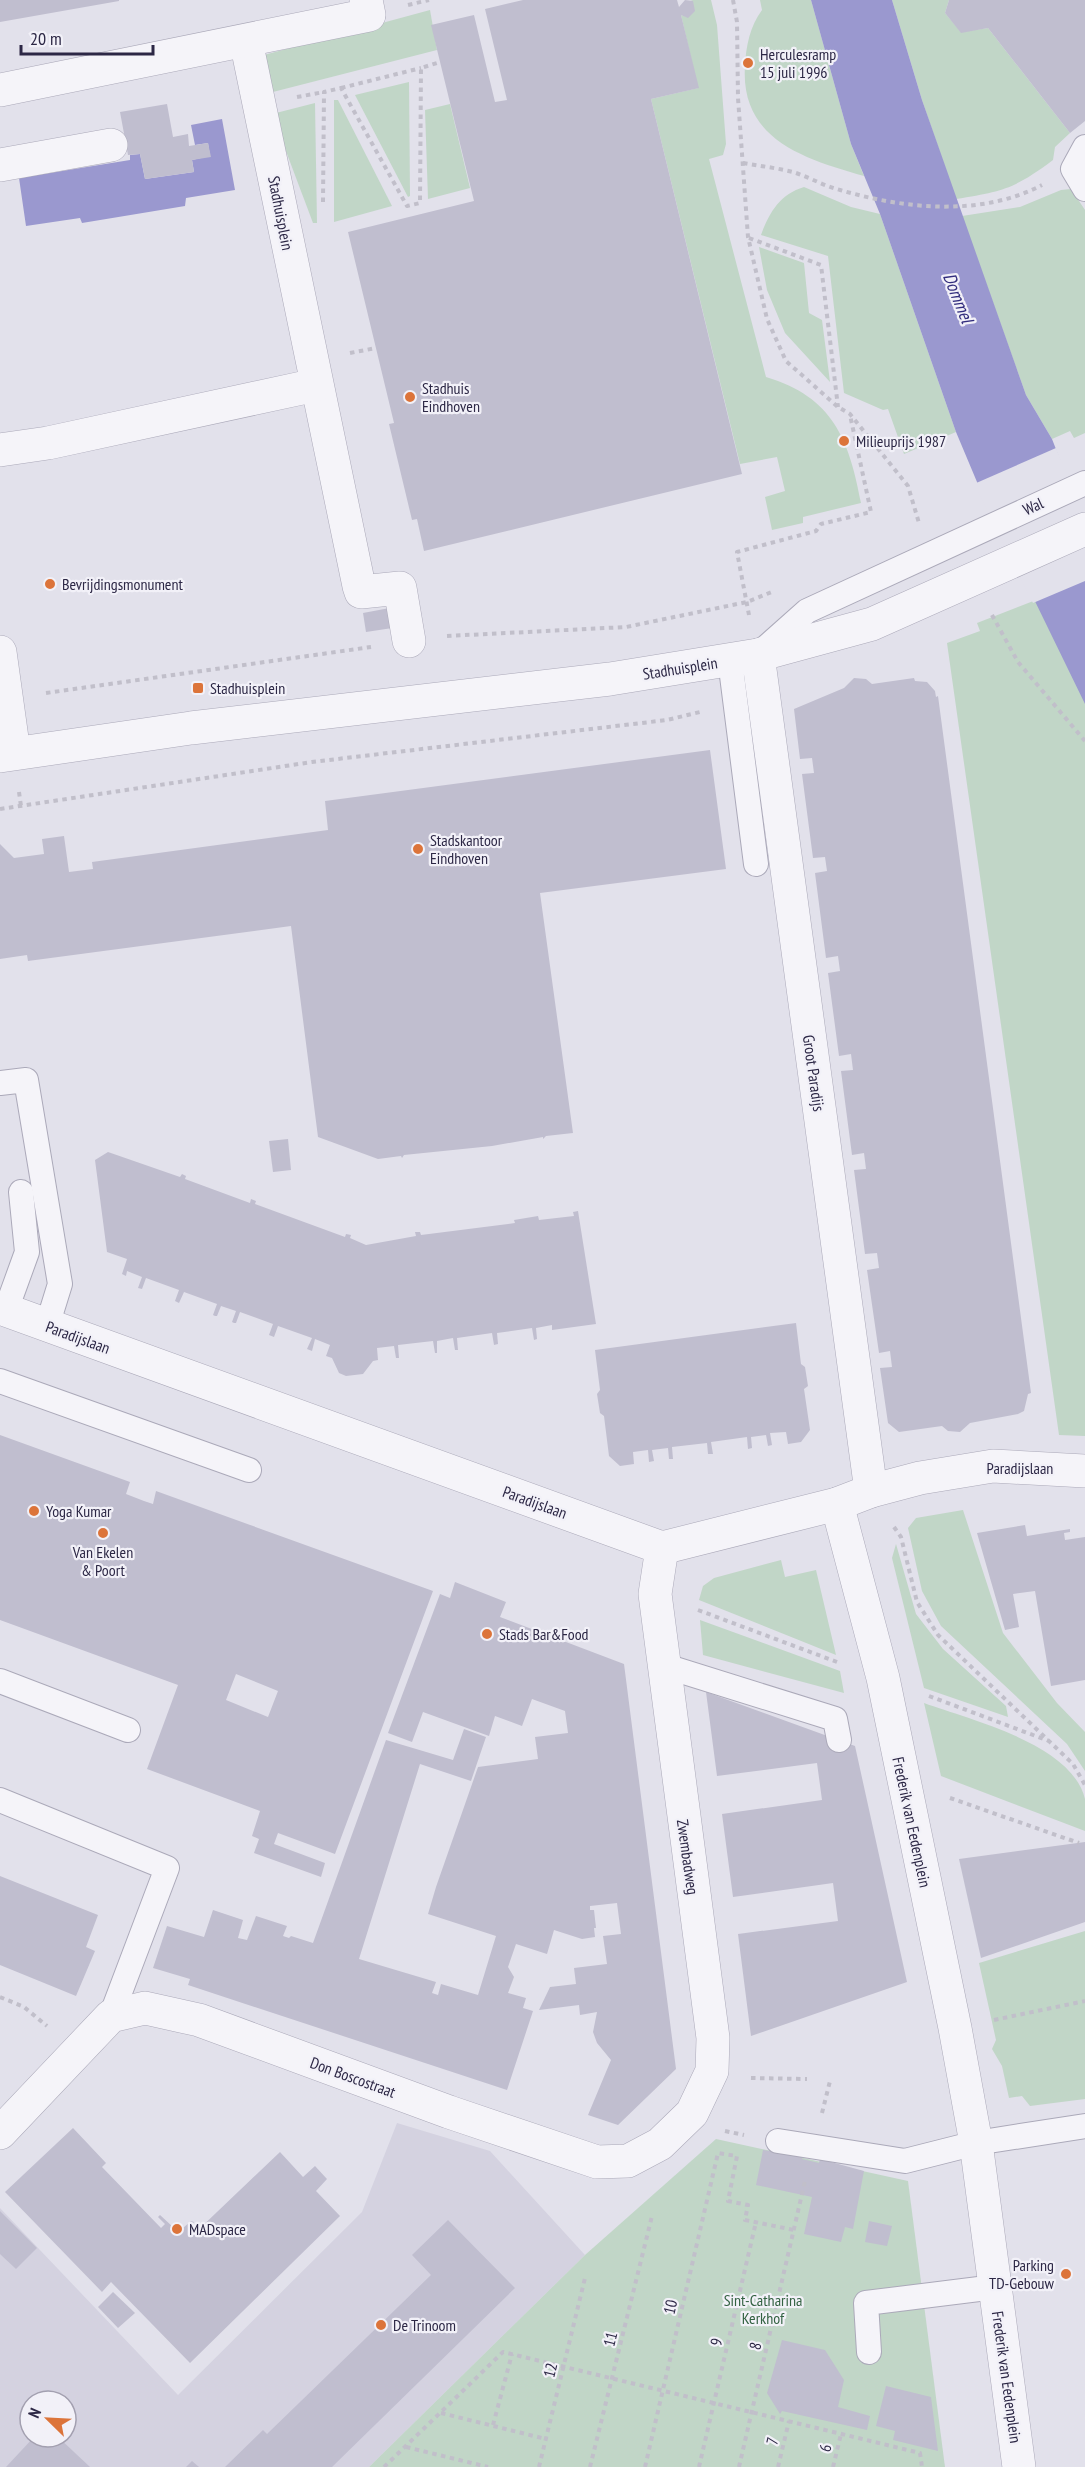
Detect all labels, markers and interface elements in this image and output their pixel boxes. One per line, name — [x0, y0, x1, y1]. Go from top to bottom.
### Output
scale bar — [21, 18, 153, 56]
text: 20 m — [30, 27, 62, 50]
place label: Herculesramp 15 juli 1996 — [760, 44, 836, 82]
marker: Herculesramp 15 juli 1996 — [741, 56, 755, 70]
street label: Stadhuisplein — [264, 174, 298, 252]
water label: Dommel — [938, 269, 980, 328]
place label: Stadhuis Eindhoven — [422, 378, 480, 416]
marker: Stadhuis Eindhoven — [403, 390, 417, 404]
place label: Milieuprijs 1987 — [856, 431, 946, 451]
marker: Milieuprijs 1987 — [837, 434, 851, 448]
street label: Wal — [1020, 493, 1047, 519]
place label: Bevrijdingsmonument — [62, 574, 183, 594]
marker: Bevrijdingsmonument — [43, 577, 57, 591]
street label: Stadhuisplein — [641, 652, 719, 684]
place label: Stadhuisplein — [210, 678, 285, 698]
marker: Stadhuisplein — [191, 681, 205, 695]
place label: Stadskantoor Eindhoven — [430, 830, 503, 868]
marker: Stadskantoor Eindhoven — [411, 842, 425, 856]
street label: Groot Paradijs — [799, 1033, 829, 1113]
street label: Paradijslaan — [43, 1316, 113, 1358]
street label: Paradijslaan — [987, 1458, 1053, 1478]
street label: Paradijslaan — [500, 1481, 570, 1523]
place label: Yoga Kumar — [46, 1501, 112, 1521]
marker: Yoga Kumar — [27, 1504, 41, 1518]
marker: Van Ekelen & Poort — [96, 1526, 110, 1540]
place label: Van Ekelen & Poort — [72, 1542, 133, 1580]
place label: Stads Bar&Food — [499, 1624, 589, 1644]
marker: Stads Bar&Food — [480, 1627, 494, 1641]
street label: Frederik van Eedenplein — [888, 1755, 936, 1889]
street label: Zwembadweg — [673, 1818, 703, 1896]
street label: Don Boscostraat — [308, 2052, 399, 2102]
place label: MADspace — [189, 2219, 246, 2239]
marker: MADspace — [170, 2222, 184, 2236]
place label: Parking TD-Gebouw — [989, 2255, 1055, 2293]
marker: Parking TD-Gebouw — [1059, 2267, 1073, 2281]
park label: Sint-Catharina Kerkhof — [724, 2290, 802, 2328]
street label: 10 — [659, 2298, 681, 2316]
street label: Frederik van Eedenplein — [988, 2310, 1026, 2444]
place label: De Trinoom — [393, 2315, 456, 2335]
marker: De Trinoom — [374, 2318, 388, 2332]
street label: 11 — [599, 2330, 621, 2348]
street label: 9 — [705, 2336, 727, 2348]
street label: 8 — [744, 2340, 766, 2352]
street label: 12 — [539, 2361, 561, 2379]
north arrow — [18, 2389, 78, 2449]
text: N — [23, 2405, 45, 2421]
street label: 7 — [761, 2435, 783, 2447]
street label: 6 — [814, 2442, 836, 2454]

